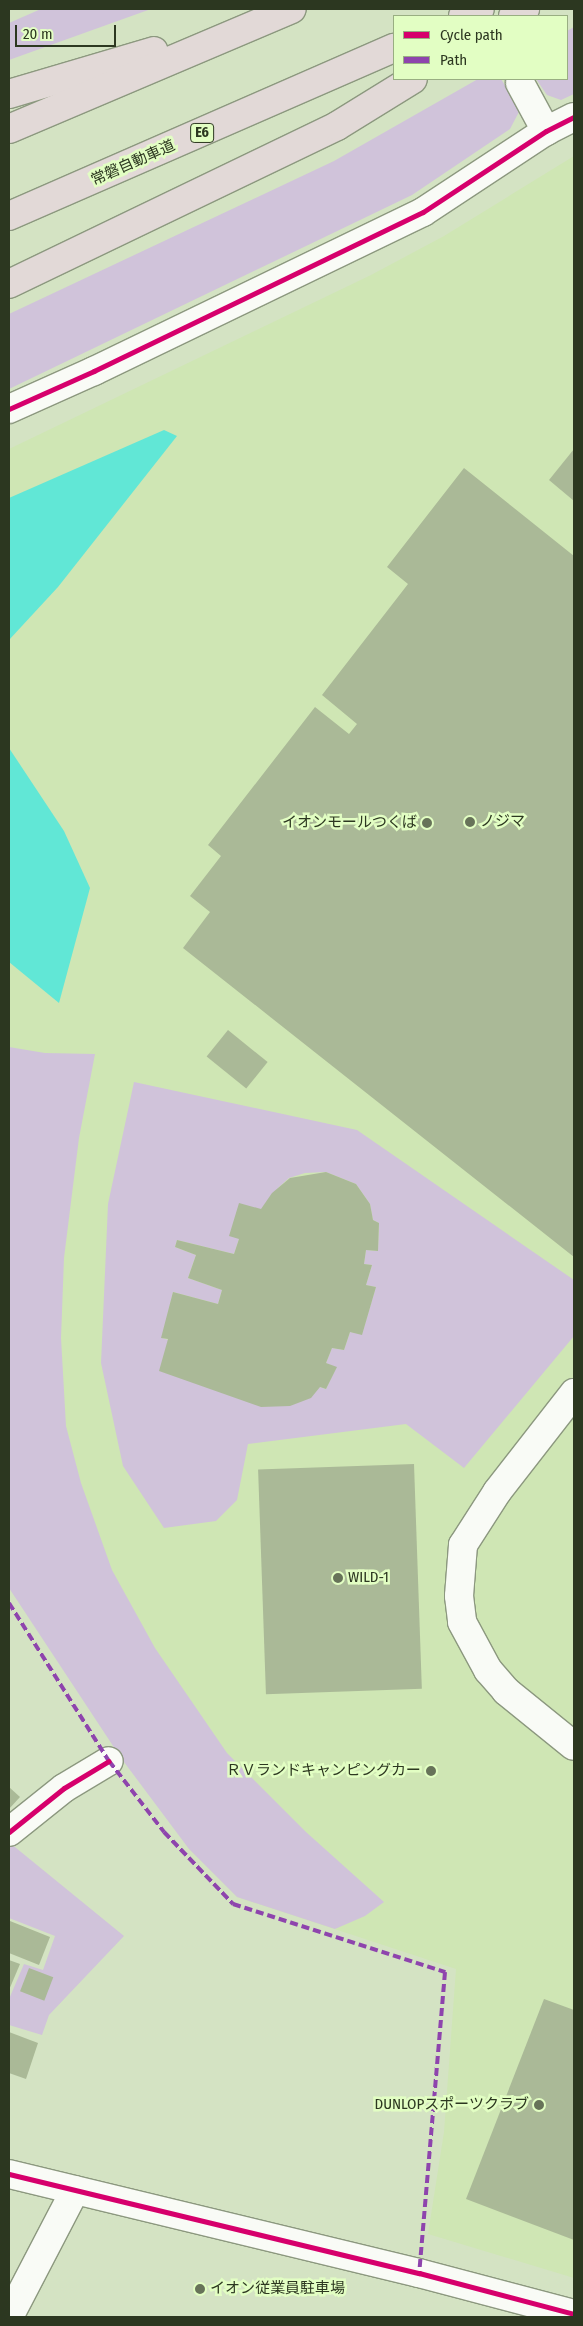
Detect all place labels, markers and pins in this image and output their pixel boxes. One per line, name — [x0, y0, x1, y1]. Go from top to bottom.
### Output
place label: ノジマ — [480, 813, 525, 831]
place label: イオンモールつくば — [282, 814, 417, 832]
marker: ノジマ — [464, 816, 476, 828]
marker: イオンモールつくば — [421, 817, 433, 829]
place label: WILD-1 — [348, 1569, 389, 1587]
marker: WILD-1 — [332, 1572, 344, 1584]
place label: ＲＶランドキャンピングカー — [226, 1762, 421, 1780]
marker: ＲＶランドキャンピングカー — [425, 1765, 437, 1777]
place label: DUNLOPスポーツクラブ — [374, 2096, 529, 2114]
marker: DUNLOPスポーツクラブ — [533, 2099, 545, 2111]
place label: イオン従業員駐車場 — [210, 2280, 345, 2298]
marker: イオン従業員駐車場 — [194, 2283, 206, 2295]

